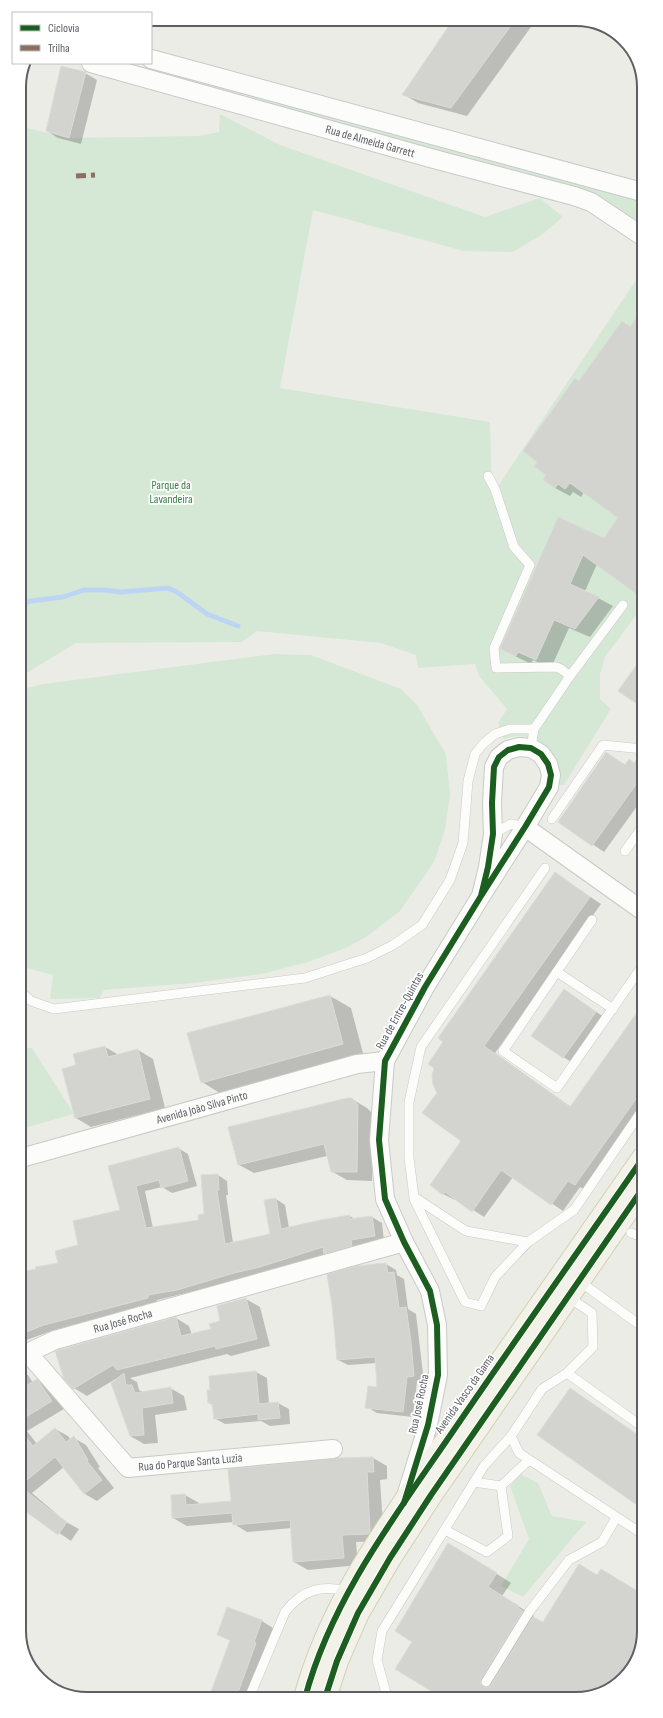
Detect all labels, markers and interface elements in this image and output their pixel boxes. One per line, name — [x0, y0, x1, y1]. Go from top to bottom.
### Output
legend — [12, 12, 152, 64]
text: Ciclovia — [48, 21, 80, 36]
text: Trilha — [48, 41, 70, 56]
street label: Rua de Almeida Garrett — [324, 122, 417, 161]
park label: Parque da Lavandeira — [149, 478, 193, 507]
street label: Rua de Entre-Quintas — [373, 970, 427, 1052]
street label: Avenida João Silva Pinto — [154, 1087, 249, 1128]
street label: Rua José Rocha — [92, 1305, 154, 1336]
street label: Avenida Vasco da Gama — [432, 1351, 498, 1437]
street label: Rua José Rocha — [405, 1372, 433, 1435]
street label: Rua do Parque Santa Luzia — [138, 1450, 243, 1475]

